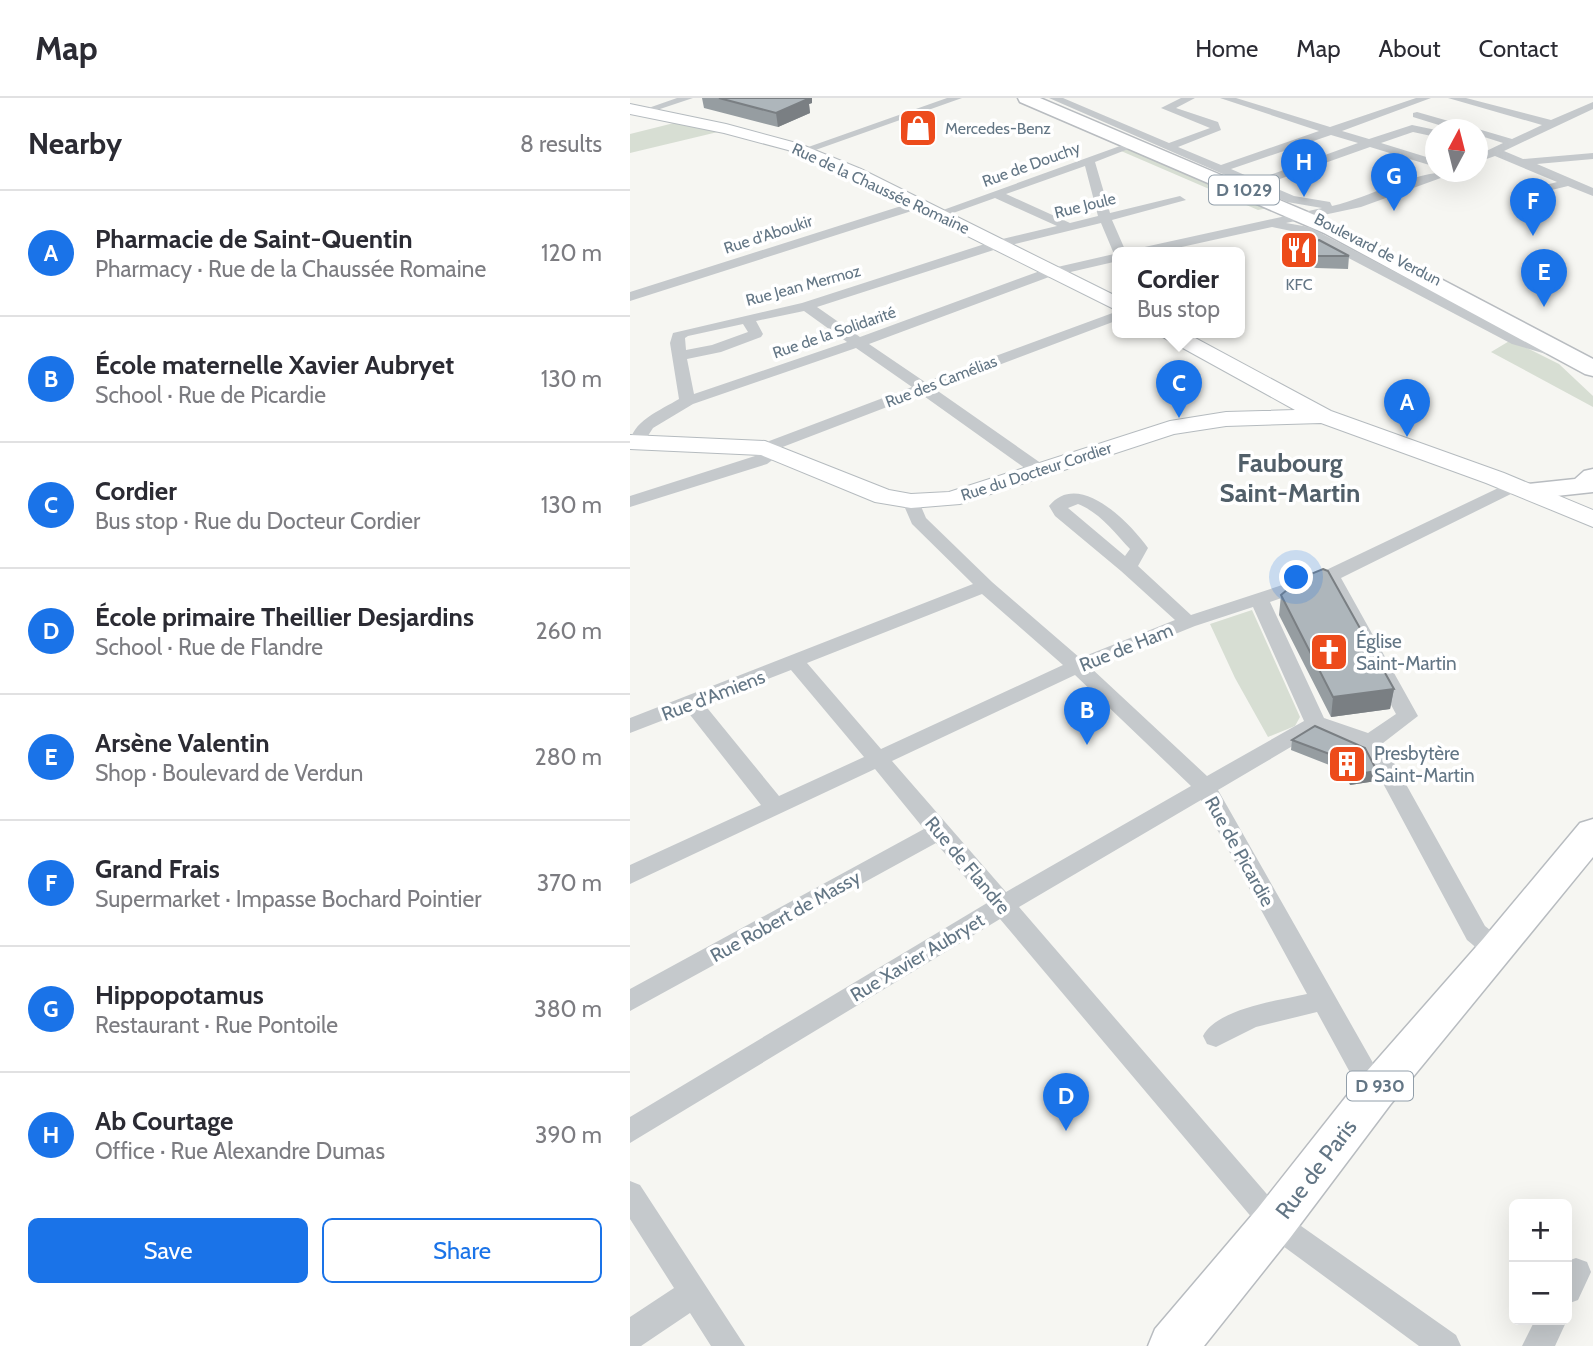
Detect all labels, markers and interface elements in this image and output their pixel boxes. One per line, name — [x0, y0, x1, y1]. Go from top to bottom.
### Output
text: Map — [35, 28, 98, 68]
text: Home — [1195, 34, 1258, 63]
text: Map — [1296, 34, 1341, 63]
text: About — [1379, 34, 1441, 63]
text: Contact — [1479, 34, 1558, 63]
shop icon: Mercedes-Benz — [897, 107, 939, 149]
place label: Mercedes-Benz — [945, 119, 1051, 138]
north arrow — [1425, 119, 1488, 182]
text: Nearby — [28, 125, 122, 162]
text: 8 results — [520, 130, 602, 158]
street label: Rue de Douchy — [980, 138, 1083, 191]
street label: Rue de la Chaussée Romaine — [789, 139, 973, 238]
pin: H — [1281, 139, 1327, 197]
pin: G — [1371, 153, 1417, 211]
road number: D 1029 — [1209, 176, 1279, 204]
pin: F — [1510, 178, 1556, 236]
street label: Rue Joule — [1052, 189, 1118, 222]
street label: Boulevard de Verdun — [1311, 209, 1445, 290]
street label: Rue d'Aboukir — [721, 211, 816, 258]
text: Pharmacie de Saint-Quentin — [95, 223, 413, 255]
restaurant icon: KFC — [1278, 229, 1320, 271]
text: A — [44, 239, 58, 267]
text: 120 m — [541, 239, 602, 267]
popup — [1112, 247, 1245, 338]
pin: E — [1521, 249, 1567, 307]
text: Pharmacy · Rue de la Chaussée Romaine — [95, 255, 486, 283]
street label: Rue Jean Mermoz — [744, 261, 863, 310]
text: Cordier — [1137, 263, 1219, 295]
place label: KFC — [1285, 275, 1313, 294]
text: Bus stop — [1137, 295, 1220, 323]
street label: Rue de la Solidarité — [770, 302, 898, 362]
text: École maternelle Xavier Aubryet — [95, 349, 454, 381]
street label: Rue des Camélias — [883, 351, 1000, 412]
pin: C — [1156, 360, 1202, 418]
text: B — [44, 365, 58, 393]
text: 130 m — [541, 365, 602, 393]
pin: A — [1384, 379, 1430, 437]
text: School · Rue de Picardie — [95, 381, 326, 409]
street label: Rue du Docteur Cordier — [958, 438, 1115, 505]
district label: Faubourg Saint-Martin — [1220, 447, 1360, 509]
text: Cordier — [95, 475, 177, 507]
text: C — [44, 491, 58, 519]
text: 130 m — [541, 491, 602, 519]
text: Bus stop · Rue du Docteur Cordier — [95, 507, 420, 535]
your location — [1279, 560, 1313, 594]
text: École primaire Theillier Desjardins — [95, 601, 474, 633]
text: D — [43, 617, 59, 645]
text: 260 m — [535, 617, 602, 645]
street label: Rue de Ham — [1076, 618, 1176, 677]
place label: Église Saint-Martin — [1356, 629, 1457, 675]
church icon: Église Saint-Martin — [1308, 631, 1350, 673]
text: School · Rue de Flandre — [95, 633, 323, 661]
street label: Rue d'Amiens — [658, 665, 768, 726]
pin: B — [1064, 687, 1110, 745]
text: Arsène Valentin — [95, 727, 270, 759]
place label: Presbytère Saint-Martin — [1374, 742, 1475, 787]
text: E — [44, 743, 58, 771]
text: 280 m — [535, 743, 602, 771]
building icon: Presbytère Saint-Martin — [1326, 743, 1368, 785]
text: Shop · Boulevard de Verdun — [95, 759, 363, 787]
street label: Rue de Picardie — [1200, 792, 1279, 911]
street label: Rue de Flandre — [920, 812, 1015, 919]
text: Grand Frais — [95, 853, 220, 885]
street label: Rue Robert de Massy — [706, 865, 865, 967]
text: F — [45, 869, 57, 897]
text: 370 m — [537, 869, 602, 897]
text: Supermarket · Impasse Bochard Pointier — [95, 885, 481, 913]
street label: Rue Xavier Aubryet — [846, 908, 989, 1006]
text: Hippopotamus — [95, 979, 264, 1011]
text: G — [43, 995, 59, 1023]
text: 380 m — [534, 995, 602, 1023]
text: Restaurant · Rue Pontoile — [95, 1011, 338, 1039]
road number: D 930 — [1347, 1071, 1413, 1100]
pin: D — [1043, 1073, 1089, 1131]
text: Ab Courtage — [95, 1105, 233, 1137]
street label: Rue de Paris — [1269, 1114, 1363, 1224]
text: H — [43, 1121, 59, 1149]
text: 390 m — [535, 1121, 602, 1149]
text: Office · Rue Alexandre Dumas — [95, 1137, 385, 1165]
map controls — [1509, 1199, 1572, 1325]
button: + — [1509, 1199, 1572, 1262]
button: Save — [28, 1218, 308, 1283]
button: Share — [322, 1218, 602, 1283]
button: − — [1509, 1262, 1572, 1325]

